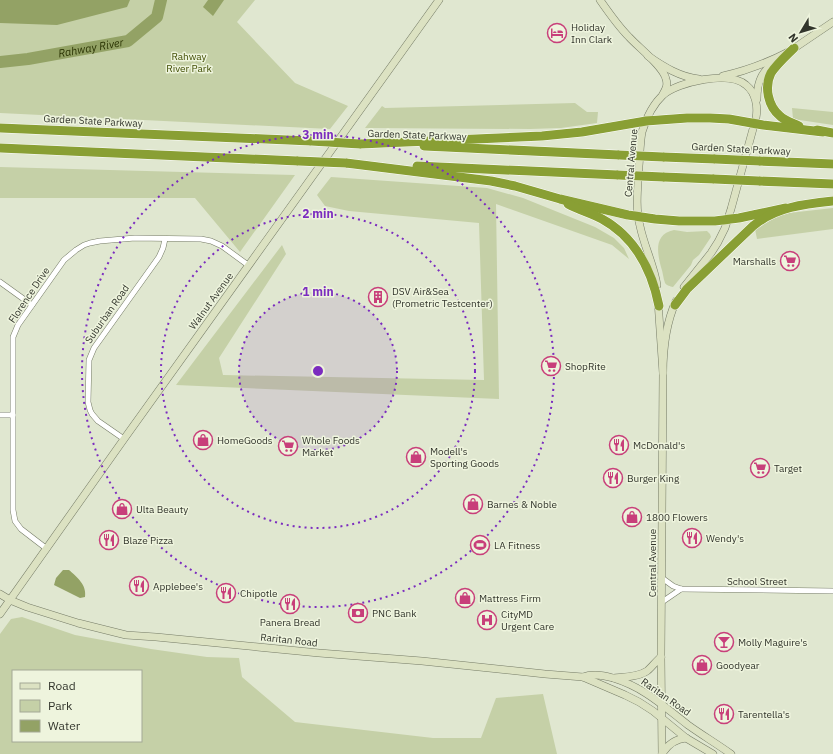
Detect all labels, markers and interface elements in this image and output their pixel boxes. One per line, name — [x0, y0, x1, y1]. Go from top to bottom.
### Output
north arrow — [781, 12, 821, 52]
place label: Holiday Inn Clark — [571, 21, 613, 46]
hotel icon: Holiday Inn Clark — [546, 22, 568, 44]
text: N — [785, 31, 801, 46]
water label: Rahway River — [57, 35, 126, 60]
park label: Rahway River Park — [166, 50, 212, 75]
street label: Garden State Parkway — [43, 112, 143, 130]
text: 3 min — [302, 127, 334, 142]
street label: Garden State Parkway — [367, 127, 467, 143]
street label: Central Avenue — [622, 128, 640, 198]
street label: Garden State Parkway — [691, 140, 791, 158]
text: 2 min — [302, 206, 334, 221]
supermarket icon: Marshalls — [779, 250, 801, 272]
place label: Marshalls — [733, 255, 776, 268]
street label: Florence Drive — [6, 264, 53, 325]
street label: Walnut Avenue — [186, 269, 236, 332]
street label: Suburban Road — [82, 282, 132, 346]
text: 1 min — [302, 284, 334, 299]
place label: DSV Air&Sea (Prometric Testcenter) — [392, 285, 493, 310]
building icon: DSV Air&Sea (Prometric Testcenter) — [367, 286, 389, 308]
supermarket icon: ShopRite — [540, 355, 562, 377]
place label: ShopRite — [565, 360, 606, 373]
centre of rings — [311, 364, 325, 378]
shop icon: HomeGoods — [192, 429, 214, 451]
place label: HomeGoods — [217, 434, 273, 447]
place label: Whole Foods Market — [302, 434, 360, 459]
restaurant icon: McDonald's — [608, 434, 630, 456]
supermarket icon: Whole Foods Market — [277, 435, 299, 457]
place label: McDonald's — [633, 439, 685, 452]
place label: Modell's Sporting Goods — [430, 445, 499, 470]
shop icon: Modell's Sporting Goods — [405, 446, 427, 468]
supermarket icon: Target — [749, 457, 771, 479]
place label: Target — [774, 462, 803, 475]
restaurant icon: Burger King — [602, 467, 624, 489]
place label: Burger King — [627, 472, 680, 485]
shop icon: Barnes & Noble — [462, 493, 484, 515]
shop icon: Ulta Beauty — [111, 498, 133, 520]
place label: Barnes & Noble — [487, 498, 557, 511]
place label: Ulta Beauty — [136, 503, 188, 516]
shop icon: 1800 Flowers — [621, 506, 643, 528]
place label: 1800 Flowers — [646, 511, 708, 524]
restaurant icon: Wendy's — [681, 527, 703, 549]
street label: Central Avenue — [646, 528, 659, 597]
restaurant icon: Blaze Pizza — [98, 529, 120, 551]
place label: Wendy's — [706, 532, 744, 545]
place label: Blaze Pizza — [123, 534, 174, 547]
sports icon: LA Fitness — [469, 534, 491, 556]
place label: LA Fitness — [494, 539, 541, 552]
restaurant icon: Applebee's — [128, 575, 150, 597]
street label: School Street — [727, 575, 788, 588]
place label: Applebee's — [153, 580, 203, 593]
restaurant icon: Chipotle — [215, 582, 237, 604]
place label: Chipotle — [240, 587, 278, 600]
shop icon: Mattress Firm — [454, 587, 476, 609]
place label: Mattress Firm — [479, 592, 541, 605]
restaurant icon: Panera Bread — [279, 593, 301, 615]
bank icon: PNC Bank — [347, 602, 369, 624]
place label: PNC Bank — [372, 607, 417, 620]
place label: CityMD Urgent Care — [501, 608, 555, 633]
hospital icon: CityMD Urgent Care — [476, 609, 498, 631]
place label: Panera Bread — [260, 616, 320, 629]
street label: Raritan Road — [260, 631, 318, 649]
bar icon: Molly Maguire's — [713, 631, 735, 653]
place label: Molly Maguire's — [738, 636, 808, 649]
shop icon: Goodyear — [691, 654, 713, 676]
place label: Goodyear — [716, 659, 760, 672]
legend — [12, 670, 142, 742]
street label: Raritan Road — [639, 675, 693, 719]
text: Road — [48, 678, 76, 693]
text: Park — [48, 698, 73, 713]
restaurant icon: Tarentella's — [713, 703, 735, 725]
place label: Tarentella's — [738, 708, 790, 721]
text: Water — [48, 718, 81, 733]

